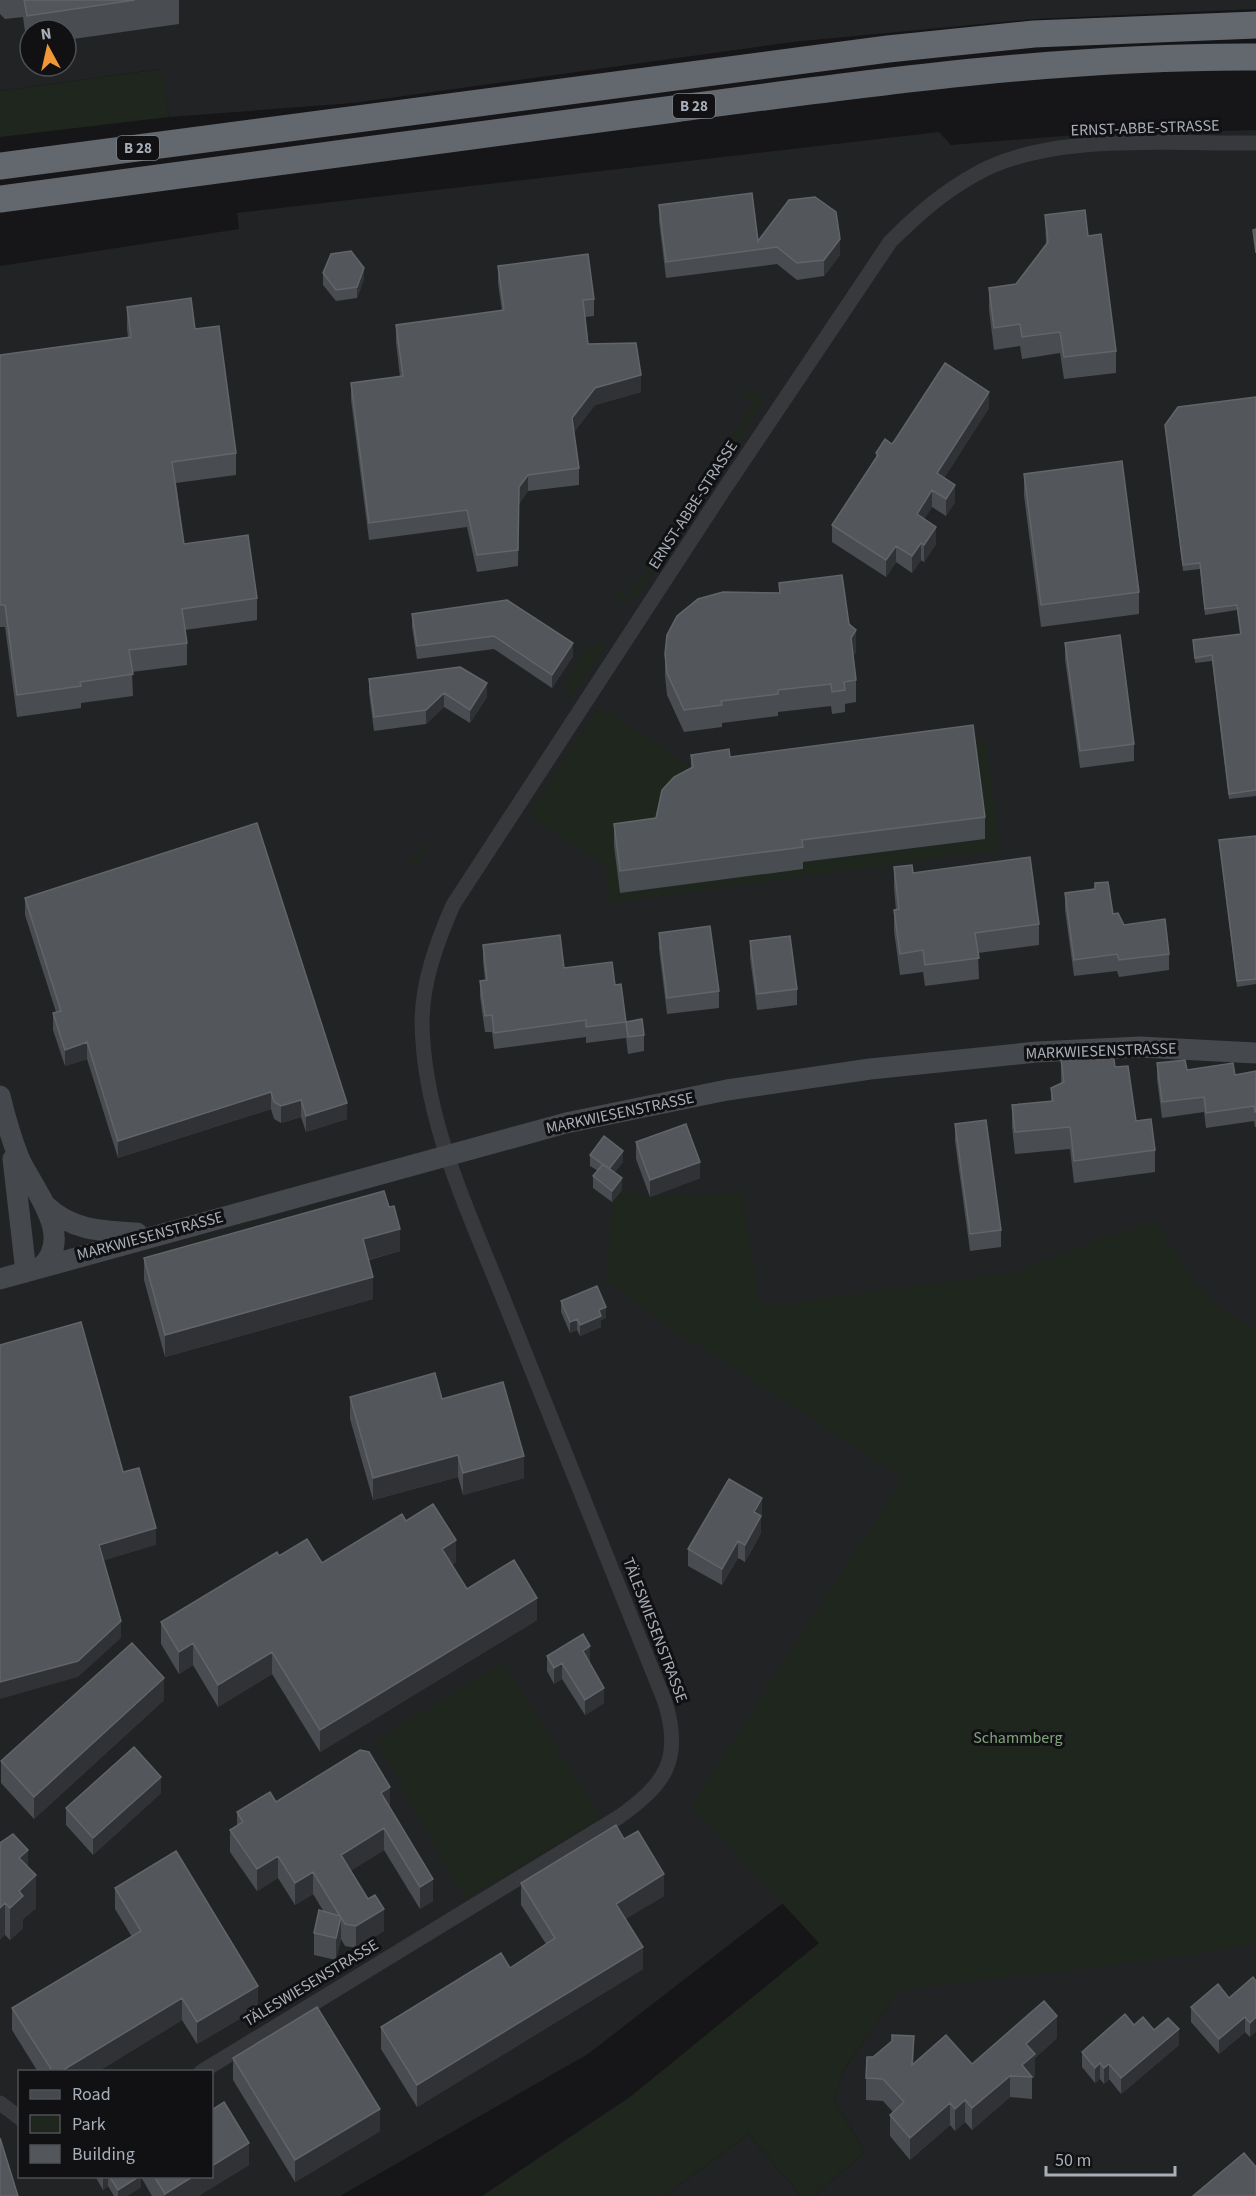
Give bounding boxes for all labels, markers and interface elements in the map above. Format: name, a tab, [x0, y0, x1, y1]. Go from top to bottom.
north arrow	[18, 18, 78, 78]
text: N	[39, 23, 53, 46]
road number: B 28	[673, 94, 715, 118]
street label: ERNST-ABBE-STRASSE	[1070, 114, 1220, 142]
road number: B 28	[117, 136, 159, 160]
street label: ERNST-ABBE-STRASSE	[643, 437, 743, 573]
street label: MARKWIESENSTRASSE	[1025, 1037, 1177, 1065]
street label: MARKWIESENSTRASSE	[544, 1087, 696, 1139]
street label: MARKWIESENSTRASSE	[74, 1206, 226, 1266]
street label: TÄLESWIESENSTRASSE	[617, 1554, 693, 1706]
park label: Schammberg	[973, 1727, 1063, 1749]
street label: TÄLESWIESENSTRASSE	[239, 1934, 383, 2032]
legend	[18, 2070, 213, 2178]
text: Road	[72, 2082, 111, 2107]
text: Park	[72, 2112, 106, 2137]
scale bar	[1046, 2139, 1175, 2177]
text: Building	[72, 2142, 135, 2167]
text: 50 m	[1055, 2148, 1091, 2173]

